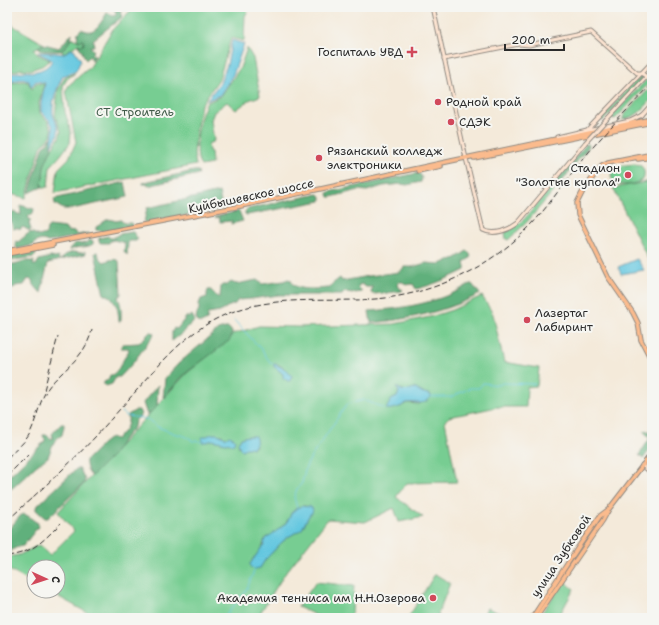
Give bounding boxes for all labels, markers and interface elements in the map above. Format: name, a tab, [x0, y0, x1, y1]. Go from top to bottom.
scale bar	[505, 26, 564, 52]
text: 200 m	[511, 32, 550, 48]
place label: Госпиталь УВД	[318, 44, 403, 60]
marker: Госпиталь УВД	[406, 46, 418, 58]
place label: Родной край	[446, 94, 522, 110]
marker: Родной край	[433, 97, 443, 107]
park label: СТ Строитель	[96, 104, 174, 120]
place label: СДЭК	[459, 114, 491, 130]
marker: СДЭК	[446, 117, 456, 127]
place label: Рязанский колледж электроники	[327, 143, 442, 173]
marker: Рязанский колледж электроники	[314, 153, 324, 163]
place label: Стадион "Золотые купола"	[516, 160, 620, 190]
marker: Стадион "Золотые купола"	[623, 170, 633, 180]
street label: Куйбышевское шоссе	[187, 175, 315, 217]
place label: Лазертаг Лабиринт	[535, 305, 594, 335]
marker: Лазертаг Лабиринт	[522, 315, 532, 325]
street label: улица Зубковой	[527, 511, 595, 600]
north arrow	[26, 559, 66, 599]
text: С	[48, 576, 63, 584]
place label: Академия тенниса им Н.Н.Озерова	[217, 590, 426, 606]
marker: Академия тенниса им Н.Н.Озерова	[428, 593, 438, 603]

